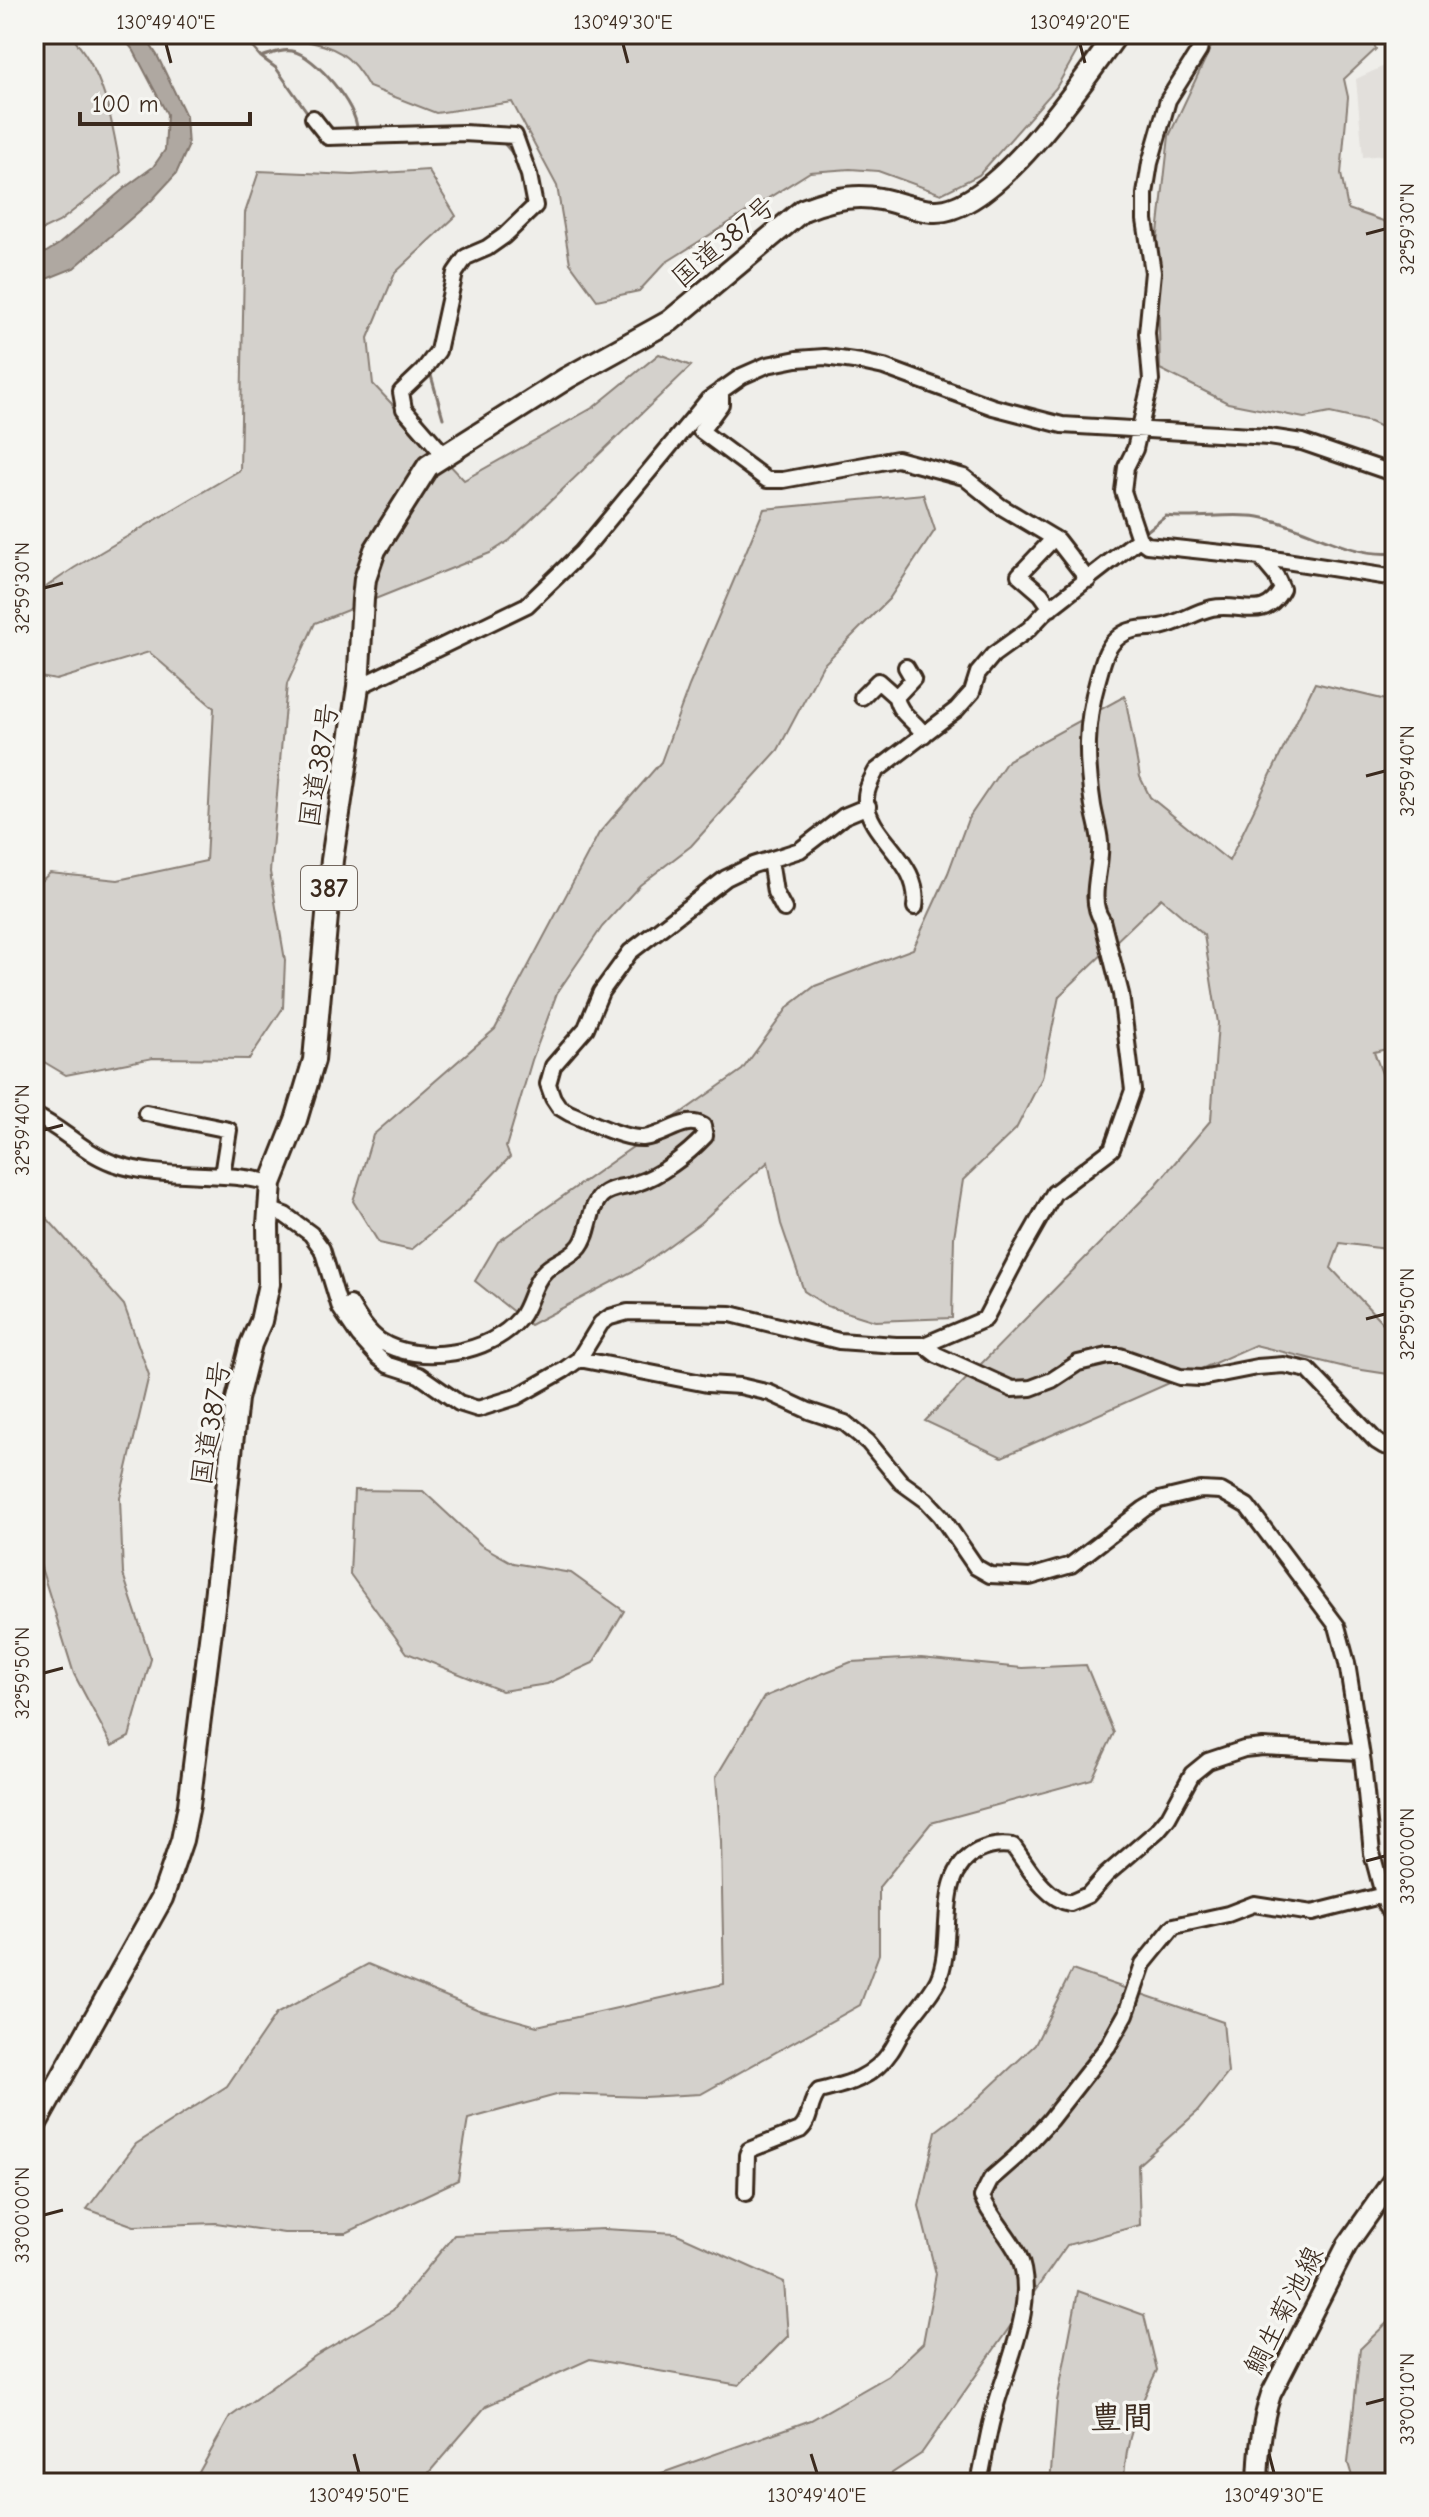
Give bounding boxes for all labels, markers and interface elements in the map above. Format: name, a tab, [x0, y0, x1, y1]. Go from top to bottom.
text: 130°49'40"E	[117, 11, 215, 34]
text: 130°49'30"E	[573, 11, 673, 34]
text: 130°49'20"E	[1030, 11, 1130, 34]
scale bar	[80, 76, 250, 126]
text: 100 m	[92, 90, 159, 118]
text: 32°59'30"N	[1396, 183, 1419, 275]
street label: 国道387号	[665, 189, 782, 294]
text: 32°59'30"N	[11, 542, 34, 634]
street label: 国道387号	[293, 701, 345, 830]
text: 32°59'40"N	[1396, 725, 1419, 817]
road number: 387	[301, 866, 357, 910]
text: 32°59'40"N	[11, 1084, 34, 1176]
text: 32°59'50"N	[1396, 1268, 1419, 1360]
street label: 国道387号	[185, 1359, 237, 1488]
text: 32°59'50"N	[11, 1627, 34, 1719]
text: 33°00'00"N	[1396, 1808, 1419, 1904]
text: 33°00'00"N	[11, 2167, 34, 2263]
street label: 鯛生菊池線	[1238, 2241, 1330, 2380]
text: 33°00'10"N	[1396, 2353, 1419, 2445]
district label: 豊間	[1090, 2399, 1154, 2436]
text: 130°49'50"E	[309, 2484, 409, 2507]
text: 130°49'40"E	[768, 2484, 866, 2507]
text: 130°49'30"E	[1224, 2484, 1324, 2507]

